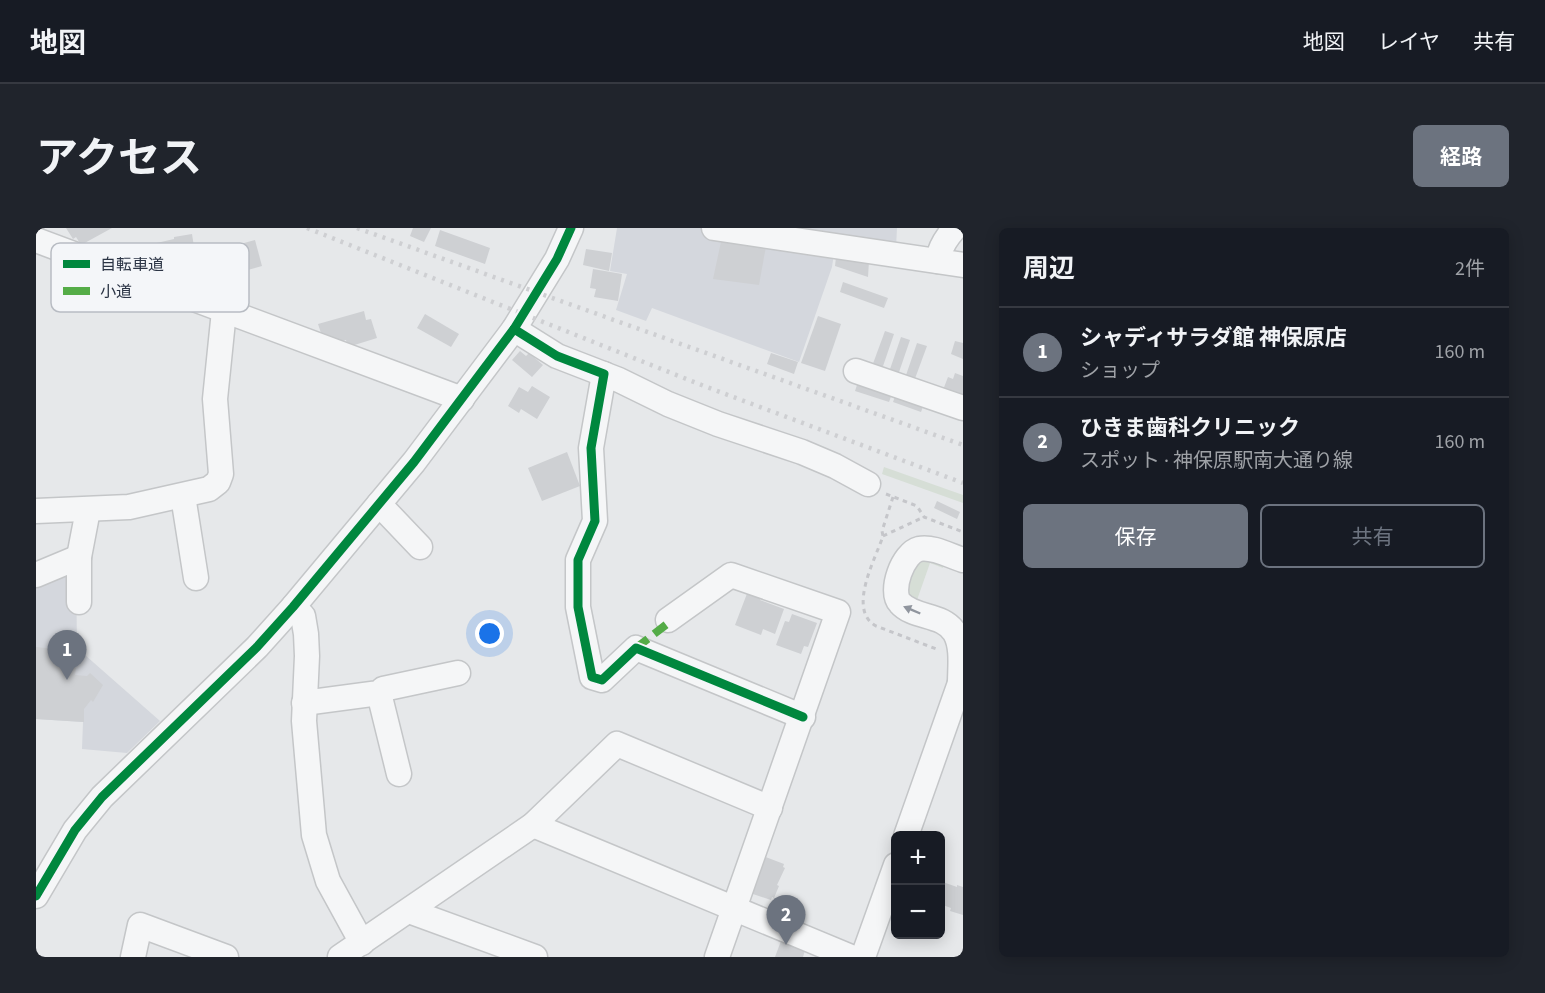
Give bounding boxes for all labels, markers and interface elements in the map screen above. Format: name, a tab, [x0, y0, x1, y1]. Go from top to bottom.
text: 地図	[30, 23, 86, 63]
text: 地図	[1303, 27, 1345, 57]
text: レイヤ	[1378, 27, 1440, 57]
text: 共有	[1473, 27, 1515, 57]
button: 経路	[1413, 125, 1509, 187]
text: アクセス	[36, 129, 202, 189]
legend	[51, 243, 249, 312]
text: 周辺	[1023, 250, 1075, 287]
text: 自転車道	[100, 254, 164, 276]
text: 2件	[1455, 255, 1485, 283]
text: 小道	[100, 281, 132, 303]
text: シャディサラダ館 神保原店	[1080, 322, 1347, 354]
text: 1	[1037, 338, 1048, 366]
text: 160 m	[1435, 338, 1485, 366]
text: ショップ	[1080, 357, 1160, 385]
text: ひきま歯科クリニック	[1080, 412, 1300, 444]
text: 2	[1037, 428, 1048, 456]
text: 160 m	[1435, 428, 1485, 456]
text: スポット · 神保原駅南大通り線	[1080, 447, 1353, 475]
button: 保存	[1023, 504, 1248, 568]
button: 共有	[1260, 504, 1485, 568]
one-way arrow	[903, 605, 921, 615]
your location	[475, 619, 504, 648]
pin: 1	[48, 630, 87, 680]
map controls	[891, 831, 945, 939]
button: +	[891, 831, 945, 885]
button: −	[891, 885, 945, 939]
pin: 2	[766, 896, 806, 945]

